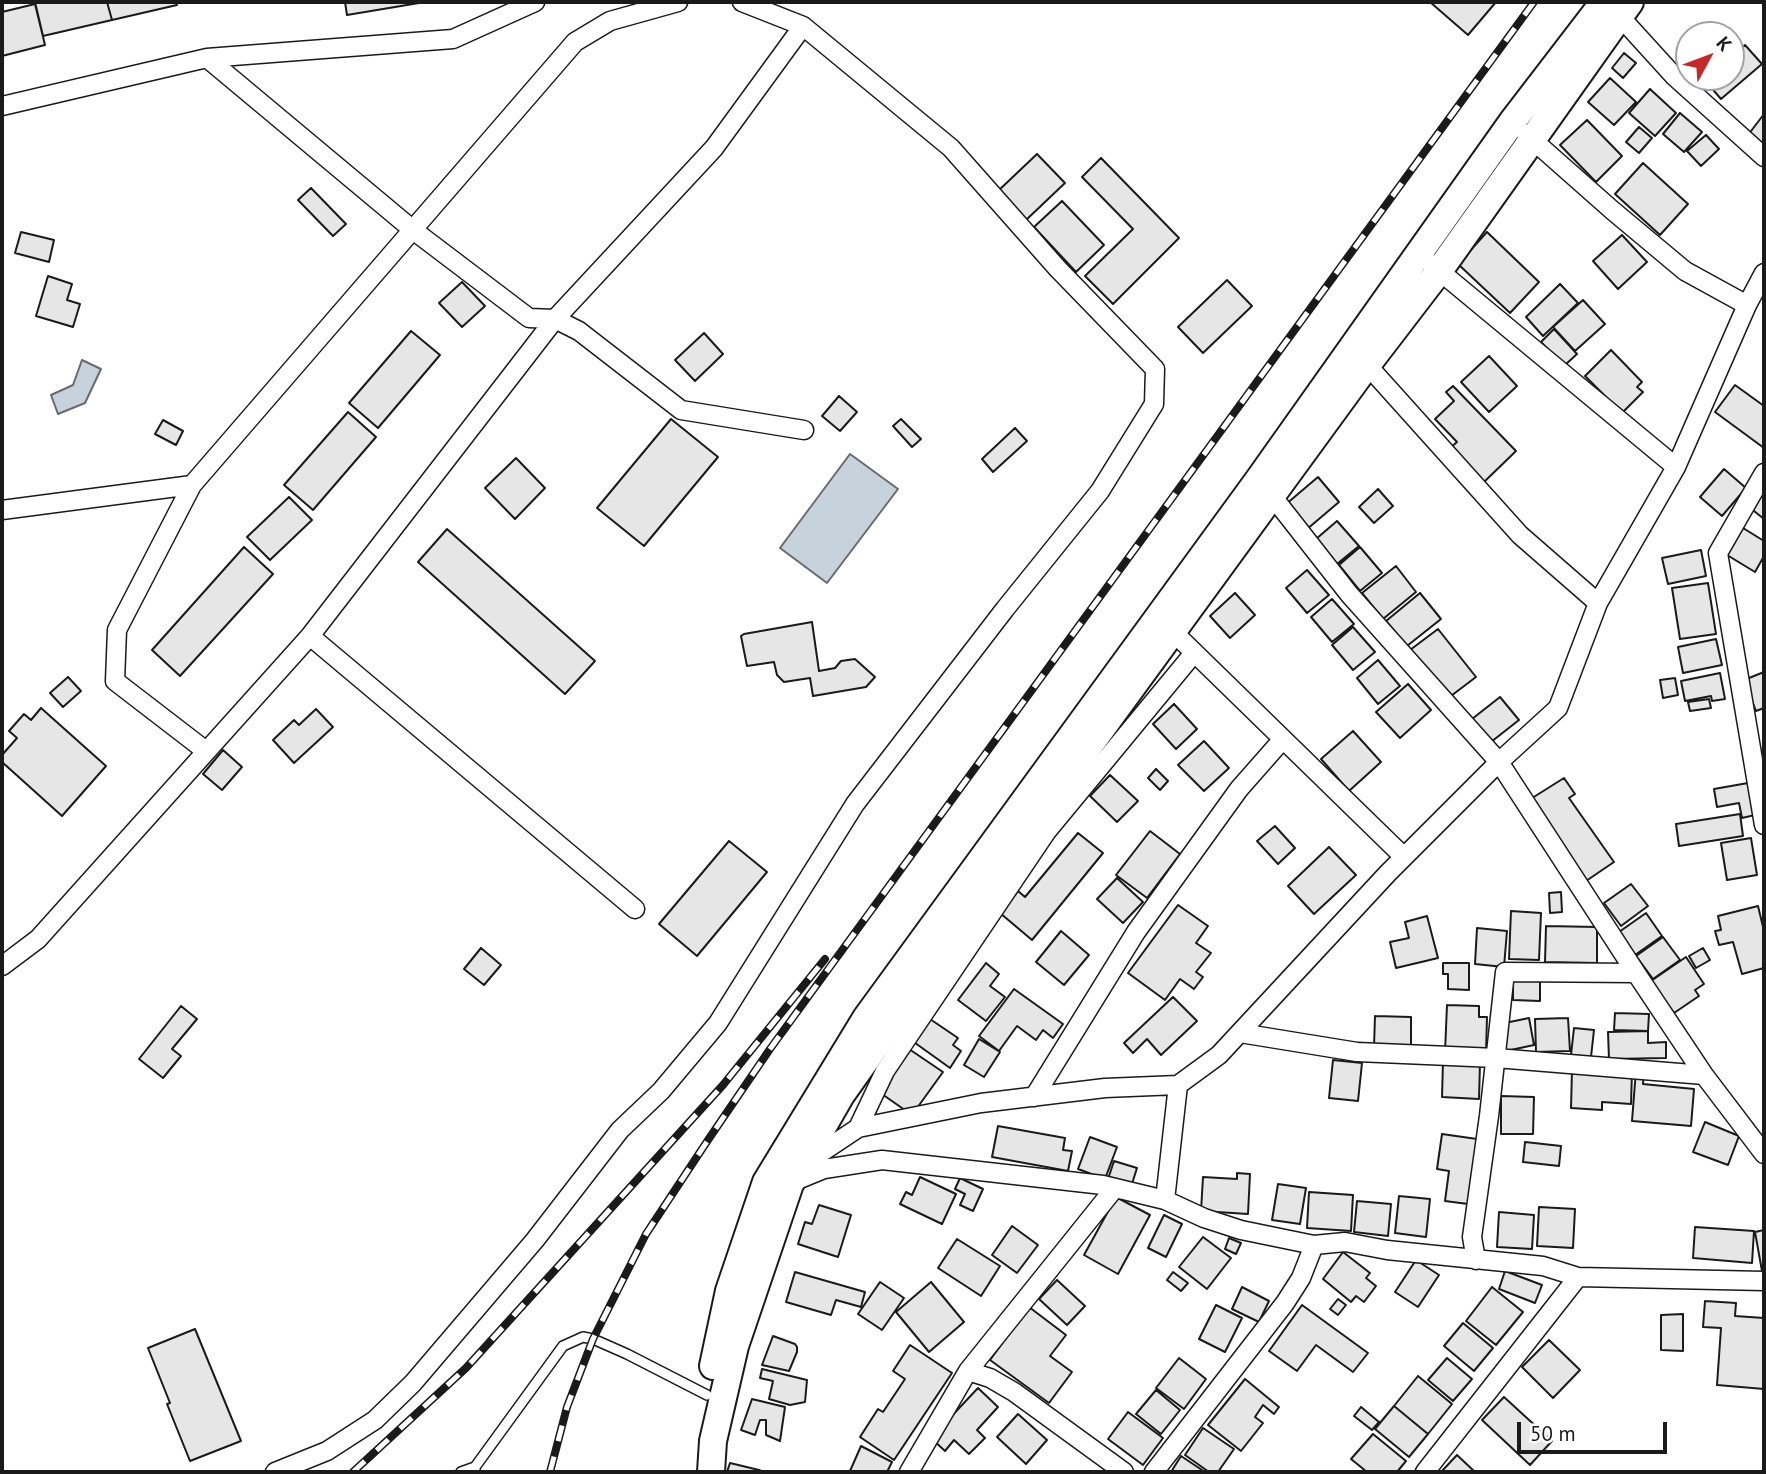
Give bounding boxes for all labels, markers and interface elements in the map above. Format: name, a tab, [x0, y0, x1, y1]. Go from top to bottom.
north arrow	[1675, 21, 1745, 91]
text: K	[1711, 31, 1737, 56]
scale bar	[1521, 1408, 1672, 1452]
text: 50 m	[1530, 1420, 1576, 1447]

